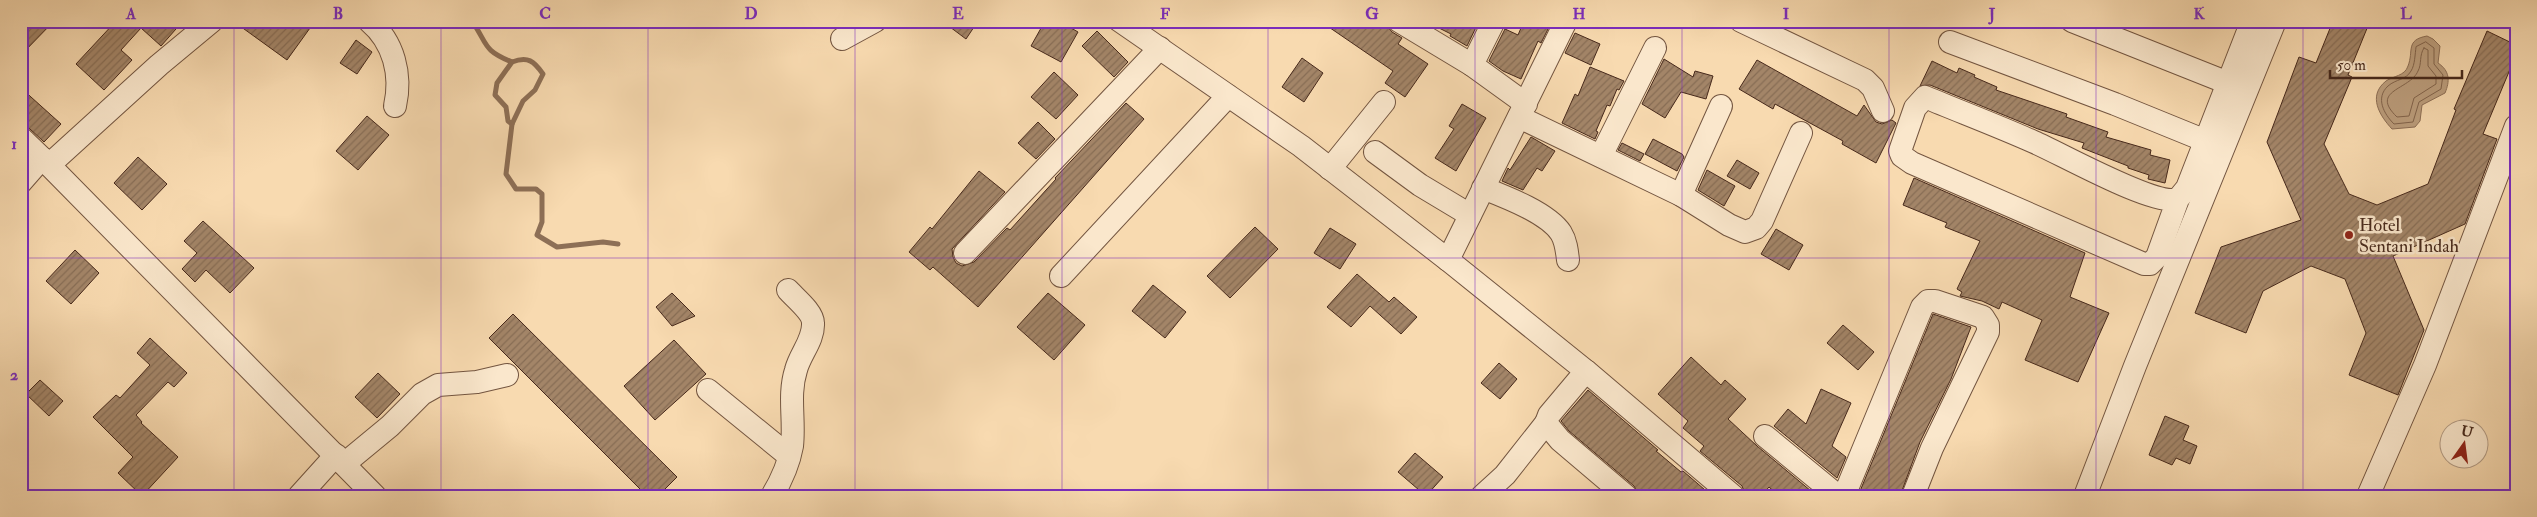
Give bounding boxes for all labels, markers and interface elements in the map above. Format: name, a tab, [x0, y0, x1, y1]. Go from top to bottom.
text: A	[125, 4, 137, 24]
text: B	[333, 4, 343, 24]
text: C	[539, 4, 551, 24]
text: D	[744, 4, 758, 24]
text: E	[952, 4, 964, 24]
text: F	[1160, 4, 1170, 24]
text: G	[1365, 4, 1379, 24]
text: H	[1572, 4, 1586, 24]
text: I	[1783, 4, 1790, 24]
text: J	[1988, 4, 1996, 25]
text: K	[2193, 4, 2205, 24]
text: L	[2400, 4, 2412, 24]
scale bar	[2330, 48, 2462, 80]
text: 50 m	[2337, 56, 2366, 75]
text: 1	[11, 134, 17, 154]
place label: Hotel Sentani Indah	[2359, 214, 2460, 258]
marker: Hotel Sentani Indah	[2343, 229, 2355, 241]
text: 2	[10, 365, 18, 385]
north arrow	[2440, 420, 2490, 470]
text: U	[2459, 422, 2475, 442]

